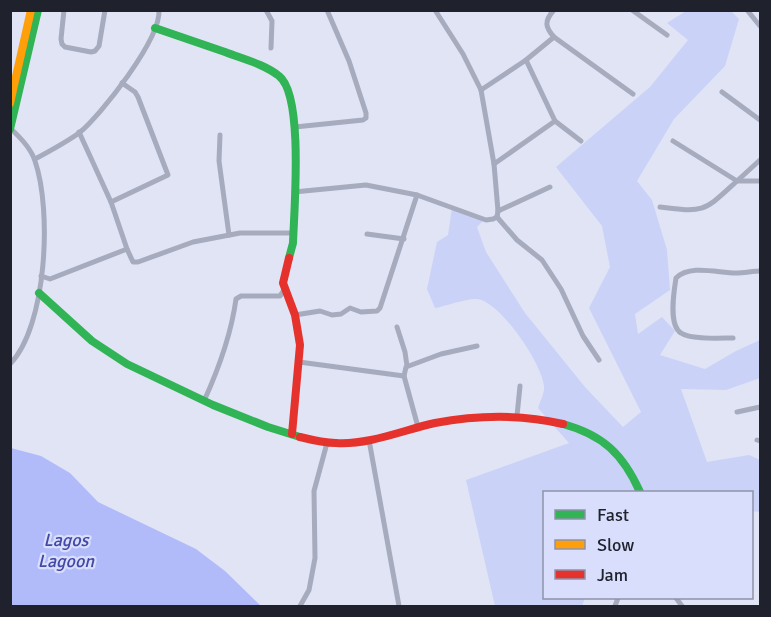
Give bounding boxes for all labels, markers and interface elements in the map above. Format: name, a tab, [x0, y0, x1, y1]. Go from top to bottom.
legend	[543, 491, 753, 599]
text: Fast	[597, 504, 629, 526]
water label: Lagos Lagoon	[38, 529, 95, 572]
text: Slow	[597, 534, 634, 556]
text: Jam	[597, 564, 628, 586]

